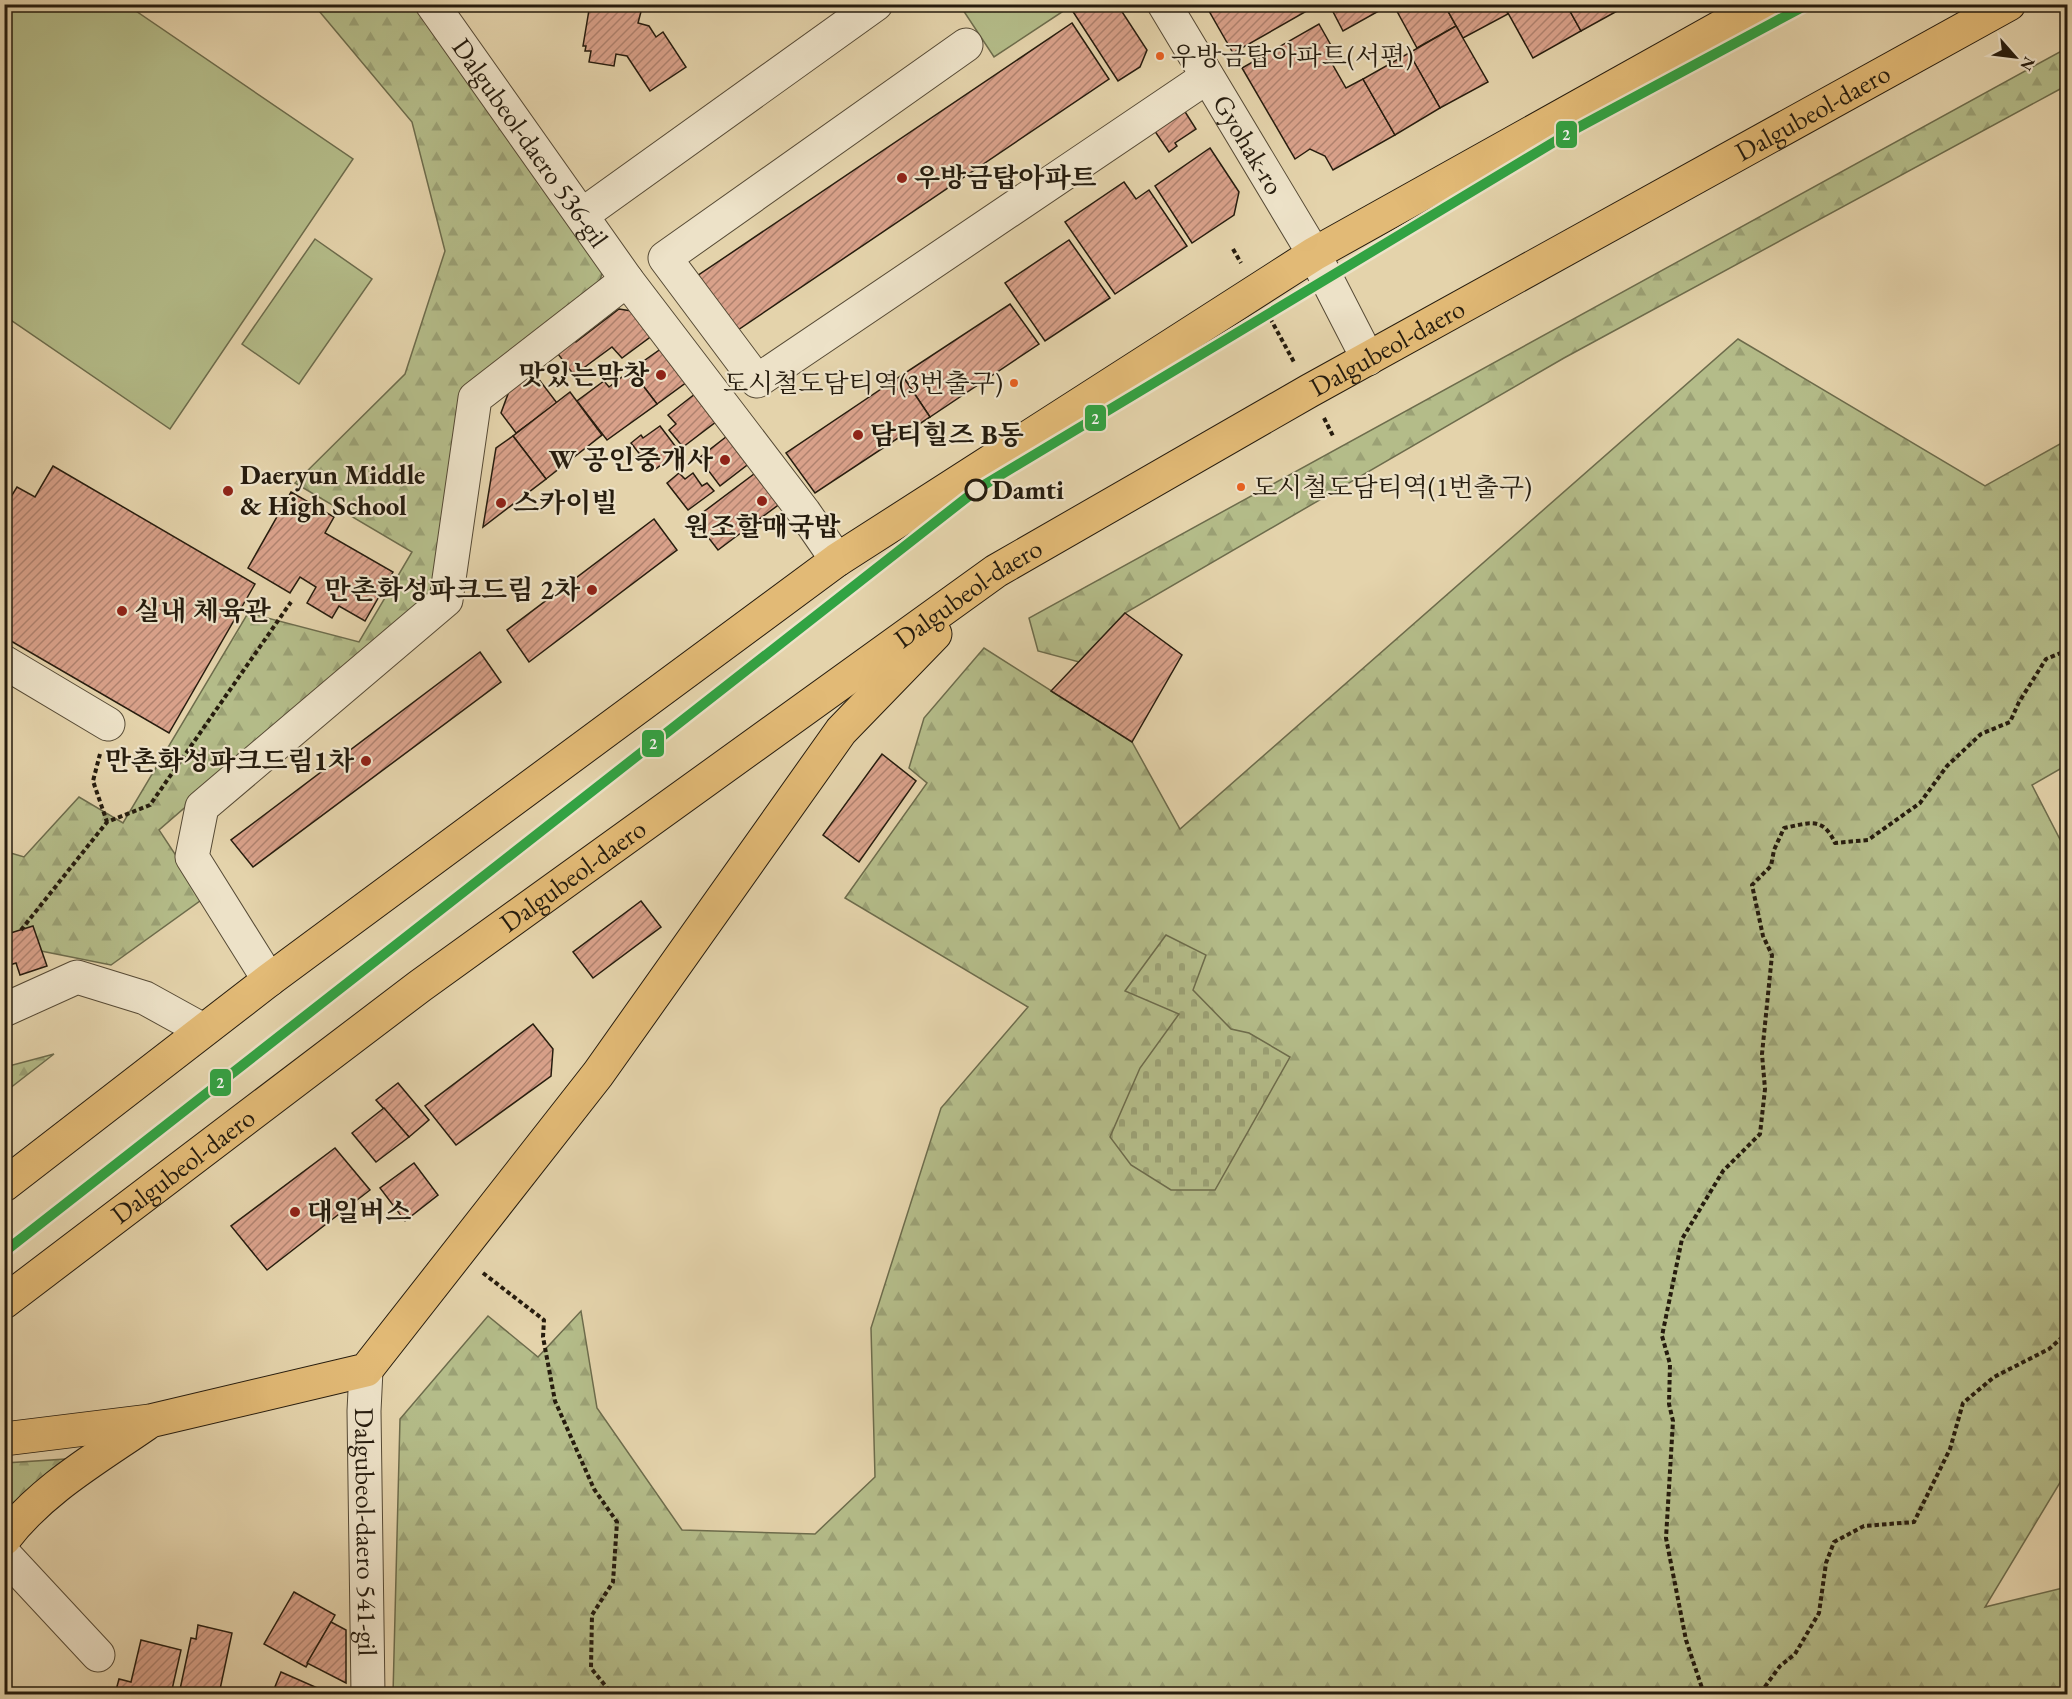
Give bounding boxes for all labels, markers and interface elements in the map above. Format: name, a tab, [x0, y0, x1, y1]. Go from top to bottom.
north arrow	[1985, 27, 2045, 87]
street label: Dalgubeol-daero 536-gil	[444, 31, 617, 254]
place label: 우방금탑아파트(서편)	[1171, 39, 1413, 73]
marker: 우방금탑아파트(서편)	[1154, 50, 1166, 62]
text: N	[2015, 53, 2040, 74]
street label: Dalgubeol-daero	[1729, 55, 1896, 169]
street label: Gyohak-ro	[1205, 88, 1292, 201]
line badge: 2	[1555, 120, 1578, 149]
text: 2	[1562, 124, 1571, 145]
place label: 우방금탑아파트	[914, 160, 1097, 195]
marker: 우방금탑아파트	[895, 171, 909, 185]
street label: Dalgubeol-daero	[1303, 290, 1471, 404]
place label: 맛있는막창	[519, 357, 650, 392]
place label: 도시철도담티역(3번출구)	[723, 366, 1003, 400]
marker: 맛있는막창	[654, 368, 668, 382]
marker: 도시철도담티역(3번출구)	[1008, 377, 1020, 389]
line badge: 2	[1084, 404, 1107, 432]
text: 2	[1091, 408, 1100, 429]
place label: 담티힐즈 B동	[870, 417, 1024, 452]
marker: 담티힐즈 B동	[851, 428, 865, 442]
place label: W 공인중개사	[549, 442, 714, 477]
marker: W 공인중개사	[718, 453, 732, 467]
place label: Daeryun Middle & High School	[240, 457, 425, 523]
place label: 도시철도담티역(1번출구)	[1252, 470, 1532, 504]
place label: Damti	[992, 472, 1064, 507]
marker: Damti	[965, 479, 987, 501]
marker: 도시철도담티역(1번출구)	[1235, 481, 1247, 493]
marker: Daeryun Middle & High School	[221, 484, 235, 498]
place label: 스카이빌	[513, 485, 617, 520]
marker: 원조할매국밥	[755, 494, 769, 508]
marker: 스카이빌	[494, 496, 508, 510]
place label: 원조할매국밥	[684, 509, 841, 544]
street label: Dalgubeol-daero	[887, 530, 1048, 656]
place label: 만촌화성파크드림 2차	[325, 572, 581, 607]
marker: 만촌화성파크드림 2차	[585, 583, 599, 597]
place label: 실내 체육관	[134, 593, 272, 628]
marker: 실내 체육관	[115, 604, 129, 618]
line badge: 2	[641, 729, 665, 758]
text: 2	[649, 733, 658, 754]
place label: 만촌화성파크드림1차	[105, 743, 355, 778]
marker: 만촌화성파크드림1차	[359, 754, 373, 768]
street label: Dalgubeol-daero	[493, 811, 653, 940]
line badge: 2	[209, 1068, 232, 1097]
text: 2	[216, 1072, 225, 1093]
street label: Dalgubeol-daero	[104, 1100, 262, 1231]
place label: 대일버스	[307, 1194, 411, 1229]
marker: 대일버스	[288, 1205, 302, 1219]
street label: Dalgubeol-daero 541-gil	[347, 1407, 385, 1656]

